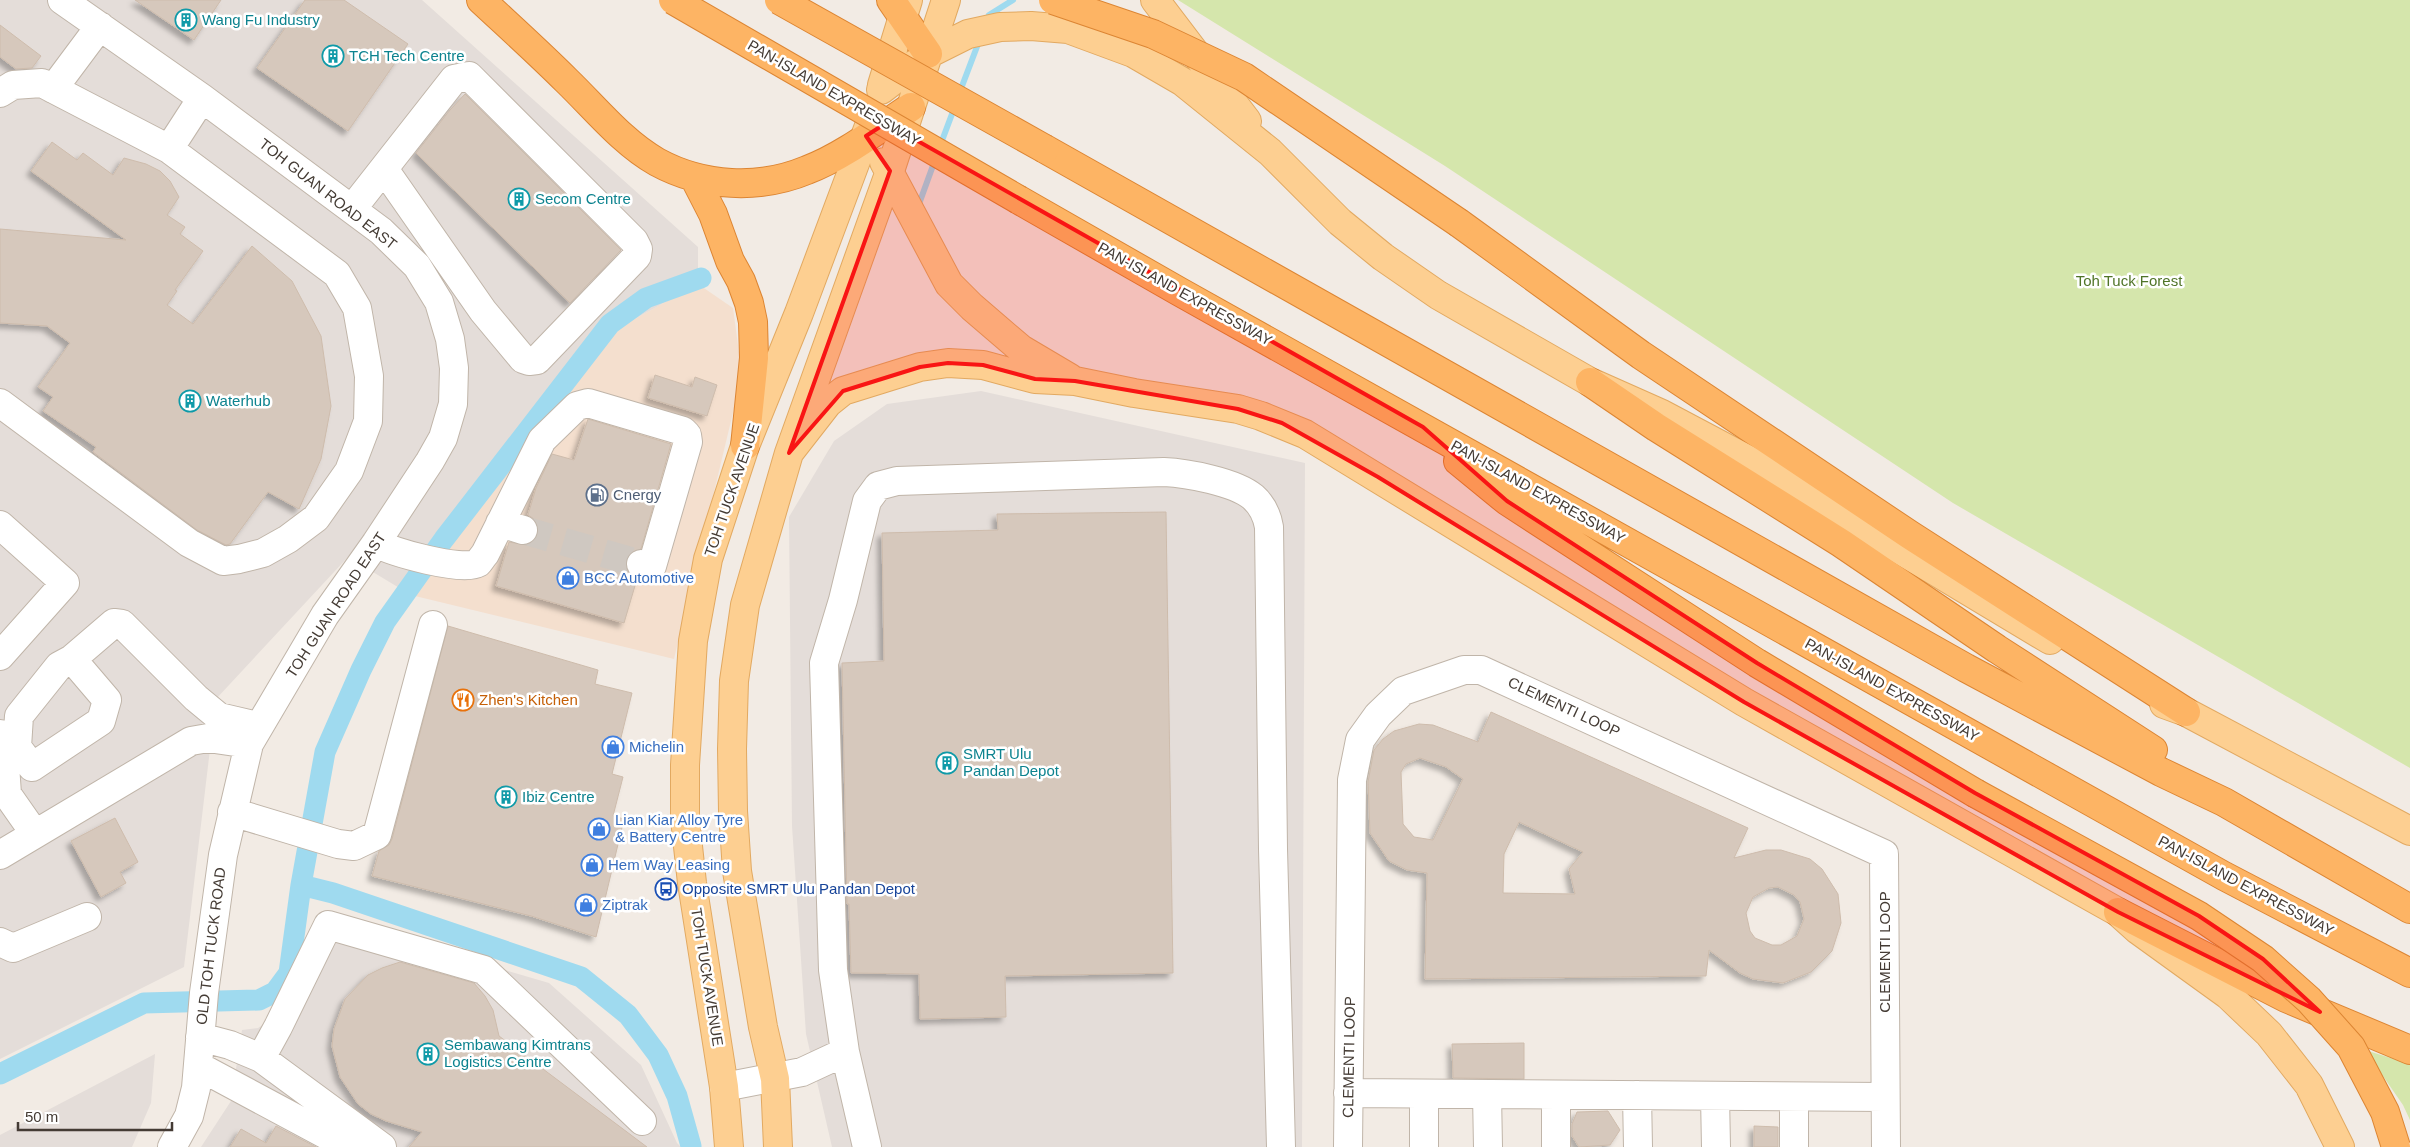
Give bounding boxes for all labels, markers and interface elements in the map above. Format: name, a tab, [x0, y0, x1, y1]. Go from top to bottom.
building icon: Wang Fu Industry	[174, 8, 198, 32]
place label: Wang Fu Industry	[202, 11, 320, 28]
street label: PAN-ISLAND EXPRESSWAY	[745, 36, 924, 149]
building icon: TCH Tech Centre	[321, 44, 345, 68]
place label: TCH Tech Centre	[349, 47, 465, 64]
street label: TOH GUAN ROAD EAST	[256, 135, 400, 253]
building icon: Secom Centre	[507, 187, 531, 211]
place label: Secom Centre	[535, 190, 631, 207]
street label: PAN-ISLAND EXPRESSWAY	[1095, 239, 1275, 349]
park label: Toh Tuck Forest	[2076, 272, 2183, 289]
building icon: Waterhub	[178, 389, 202, 413]
place label: Waterhub	[206, 392, 270, 409]
street label: TOH TUCK AVENUE	[701, 421, 762, 559]
street label: PAN-ISLAND EXPRESSWAY	[1448, 437, 1628, 547]
fuel station icon: Cnergy	[585, 483, 609, 507]
place label: Cnergy	[613, 486, 662, 503]
street label: TOH GUAN ROAD EAST	[282, 529, 389, 681]
shop icon: BCC Automotive	[556, 566, 580, 590]
place label: BCC Automotive	[584, 569, 694, 586]
street label: PAN-ISLAND EXPRESSWAY	[1802, 635, 1982, 745]
street label: CLEMENTI LOOP	[1505, 673, 1623, 740]
restaurant icon: Zhen's Kitchen	[451, 688, 475, 712]
place label: Zhen's Kitchen	[479, 691, 578, 708]
shop icon: Michelin	[601, 735, 625, 759]
place label: Michelin	[629, 738, 684, 755]
place label: SMRT Ulu Pandan Depot	[963, 745, 1060, 779]
building icon: SMRT Ulu Pandan Depot	[935, 751, 959, 775]
building icon: Ibiz Centre	[494, 785, 518, 809]
place label: Ibiz Centre	[522, 788, 595, 805]
place label: Lian Kiar Alloy Tyre & Battery Centre	[615, 811, 743, 845]
shop icon: Lian Kiar Alloy Tyre & Battery Centre	[587, 817, 611, 841]
street label: PAN-ISLAND EXPRESSWAY	[2156, 832, 2337, 939]
shop icon: Hem Way Leasing	[580, 853, 604, 877]
place label: Hem Way Leasing	[608, 856, 730, 873]
street label: OLD TOH TUCK ROAD	[192, 866, 229, 1026]
bus stop icon: Opposite SMRT Ulu Pandan Depot	[654, 877, 678, 901]
place label: Opposite SMRT Ulu Pandan Depot	[682, 880, 916, 897]
street label: CLEMENTI LOOP	[1876, 891, 1893, 1013]
shop icon: Ziptrak	[574, 893, 598, 917]
place label: Ziptrak	[602, 896, 648, 913]
street label: TOH TUCK AVENUE	[688, 906, 727, 1047]
street label: CLEMENTI LOOP	[1339, 996, 1358, 1118]
place label: Sembawang Kimtrans Logistics Centre	[444, 1036, 591, 1070]
building icon: Sembawang Kimtrans Logistics Centre	[416, 1042, 440, 1066]
scale bar	[18, 1100, 171, 1132]
text: 50 m	[25, 1108, 58, 1125]

